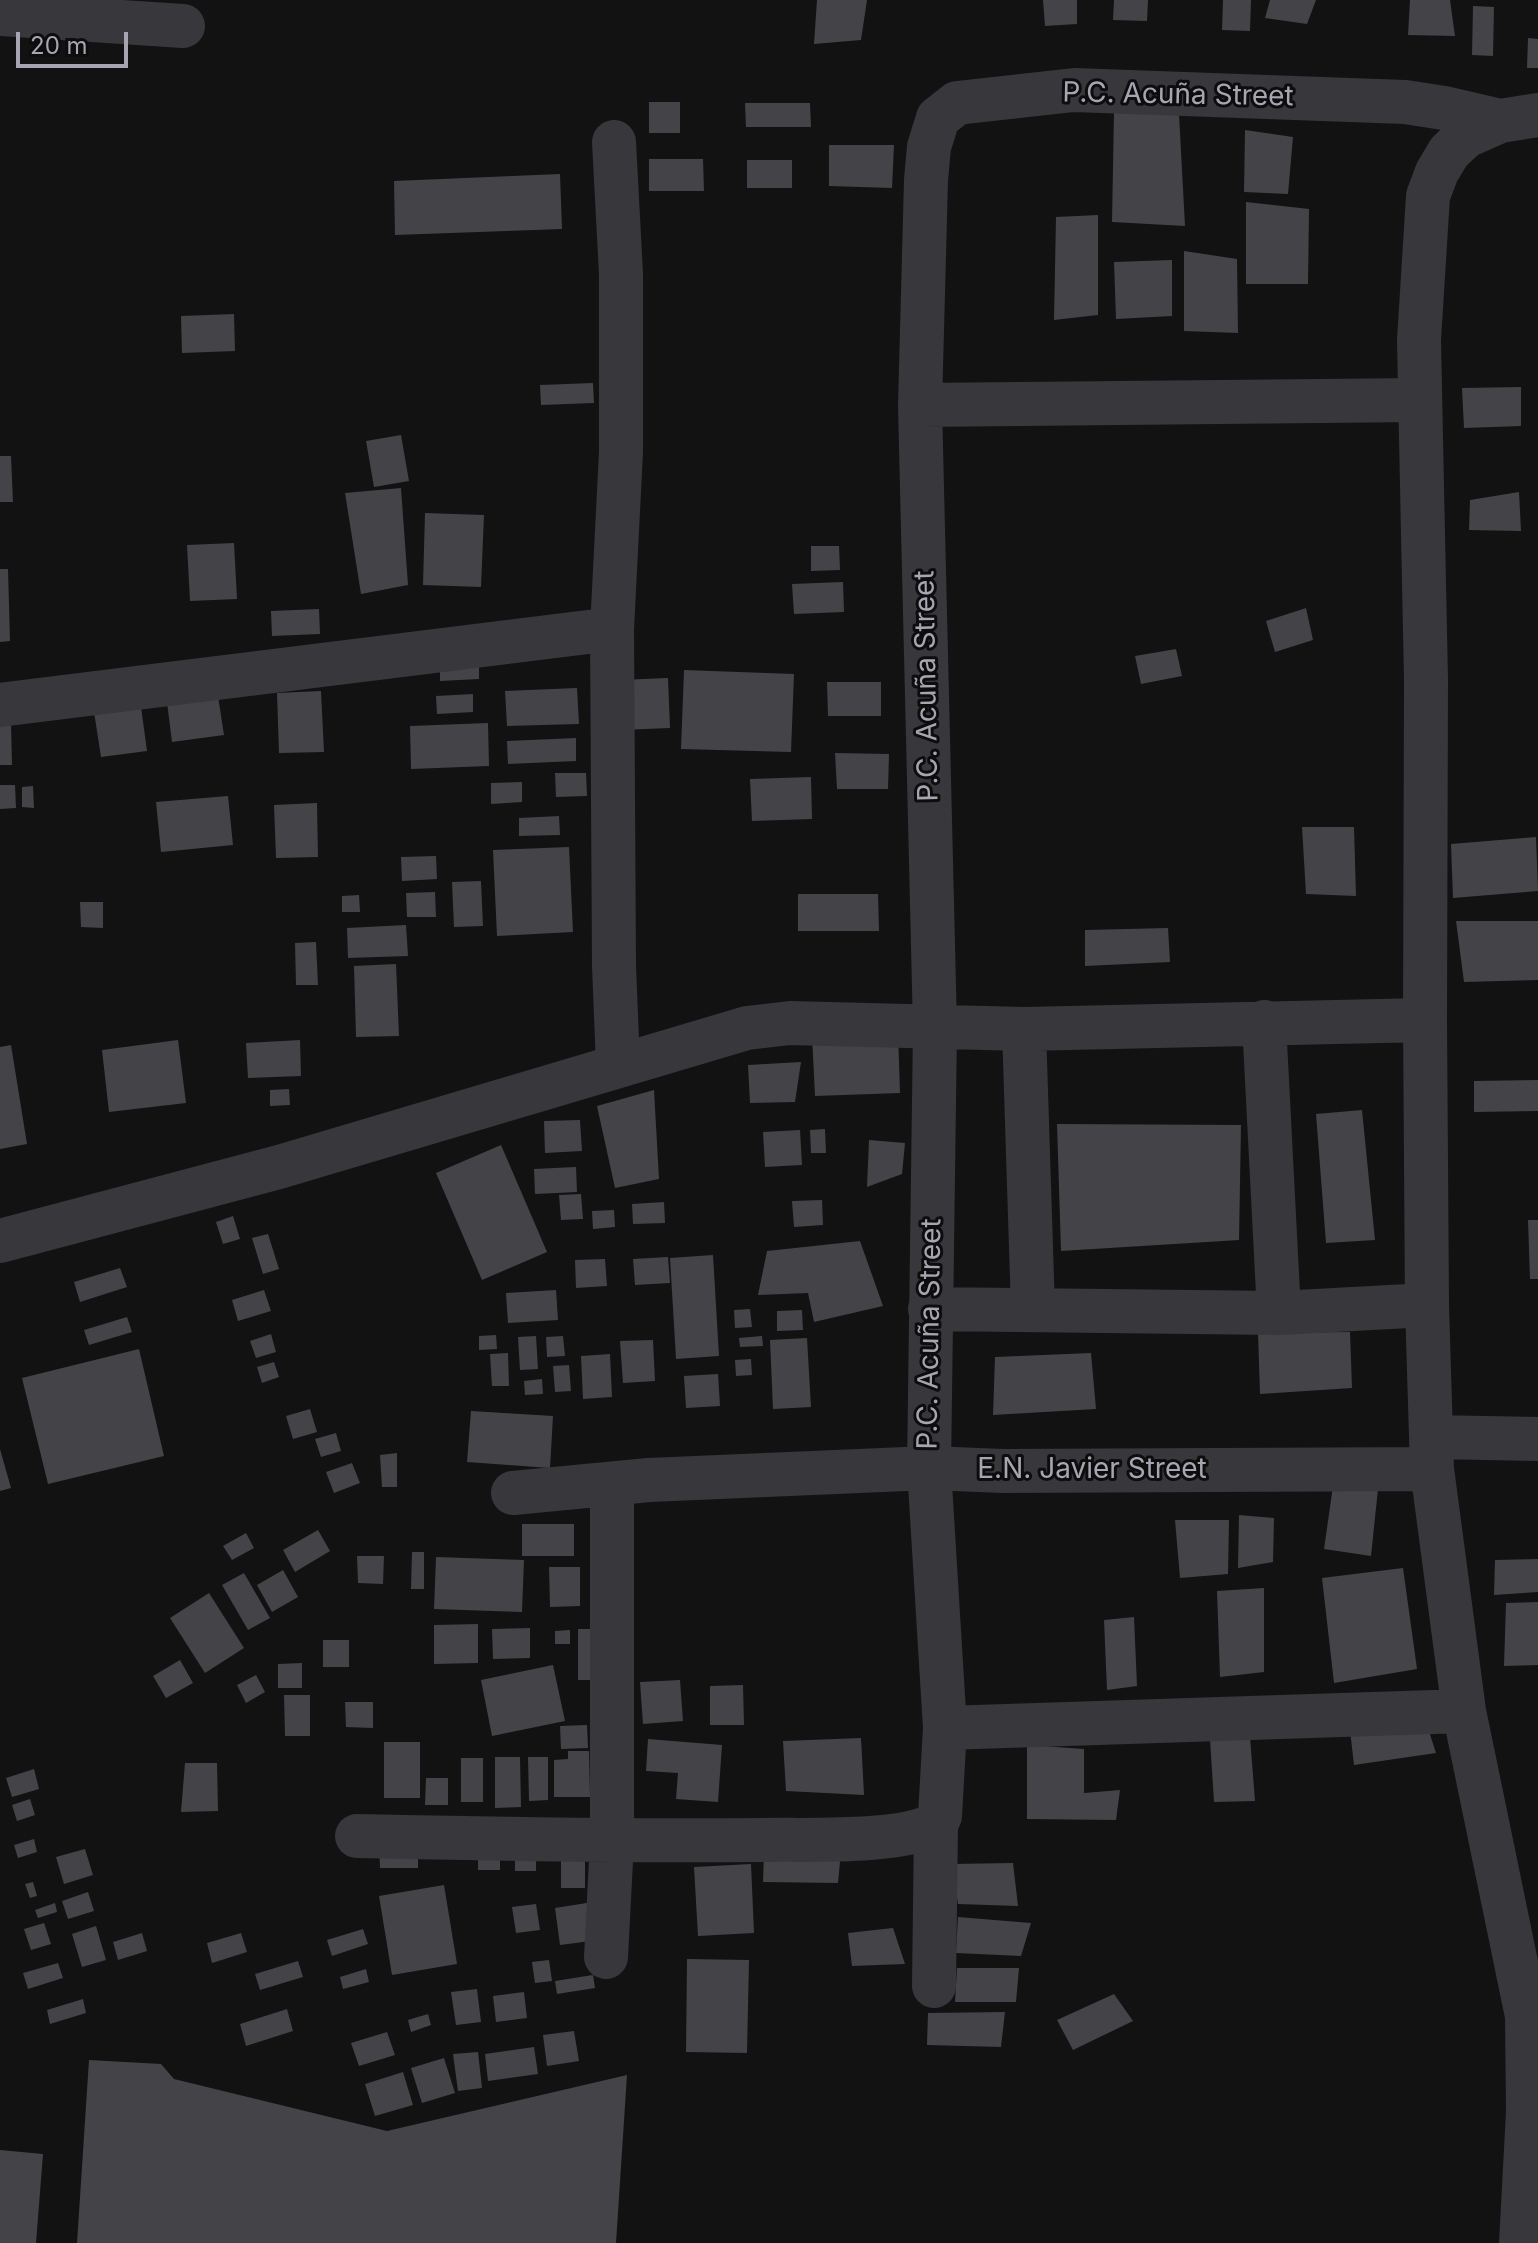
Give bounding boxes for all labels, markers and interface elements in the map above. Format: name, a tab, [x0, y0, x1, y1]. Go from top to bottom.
scale bar	[20, 16, 132, 66]
text: 20 m	[30, 31, 88, 60]
street label: P.C. Acuña Street	[1062, 76, 1294, 114]
street label: P.C. Acuña Street	[908, 570, 946, 802]
street label: P.C. Acuña Street	[911, 1218, 949, 1450]
street label: E.N. Javier Street	[977, 1453, 1207, 1487]

